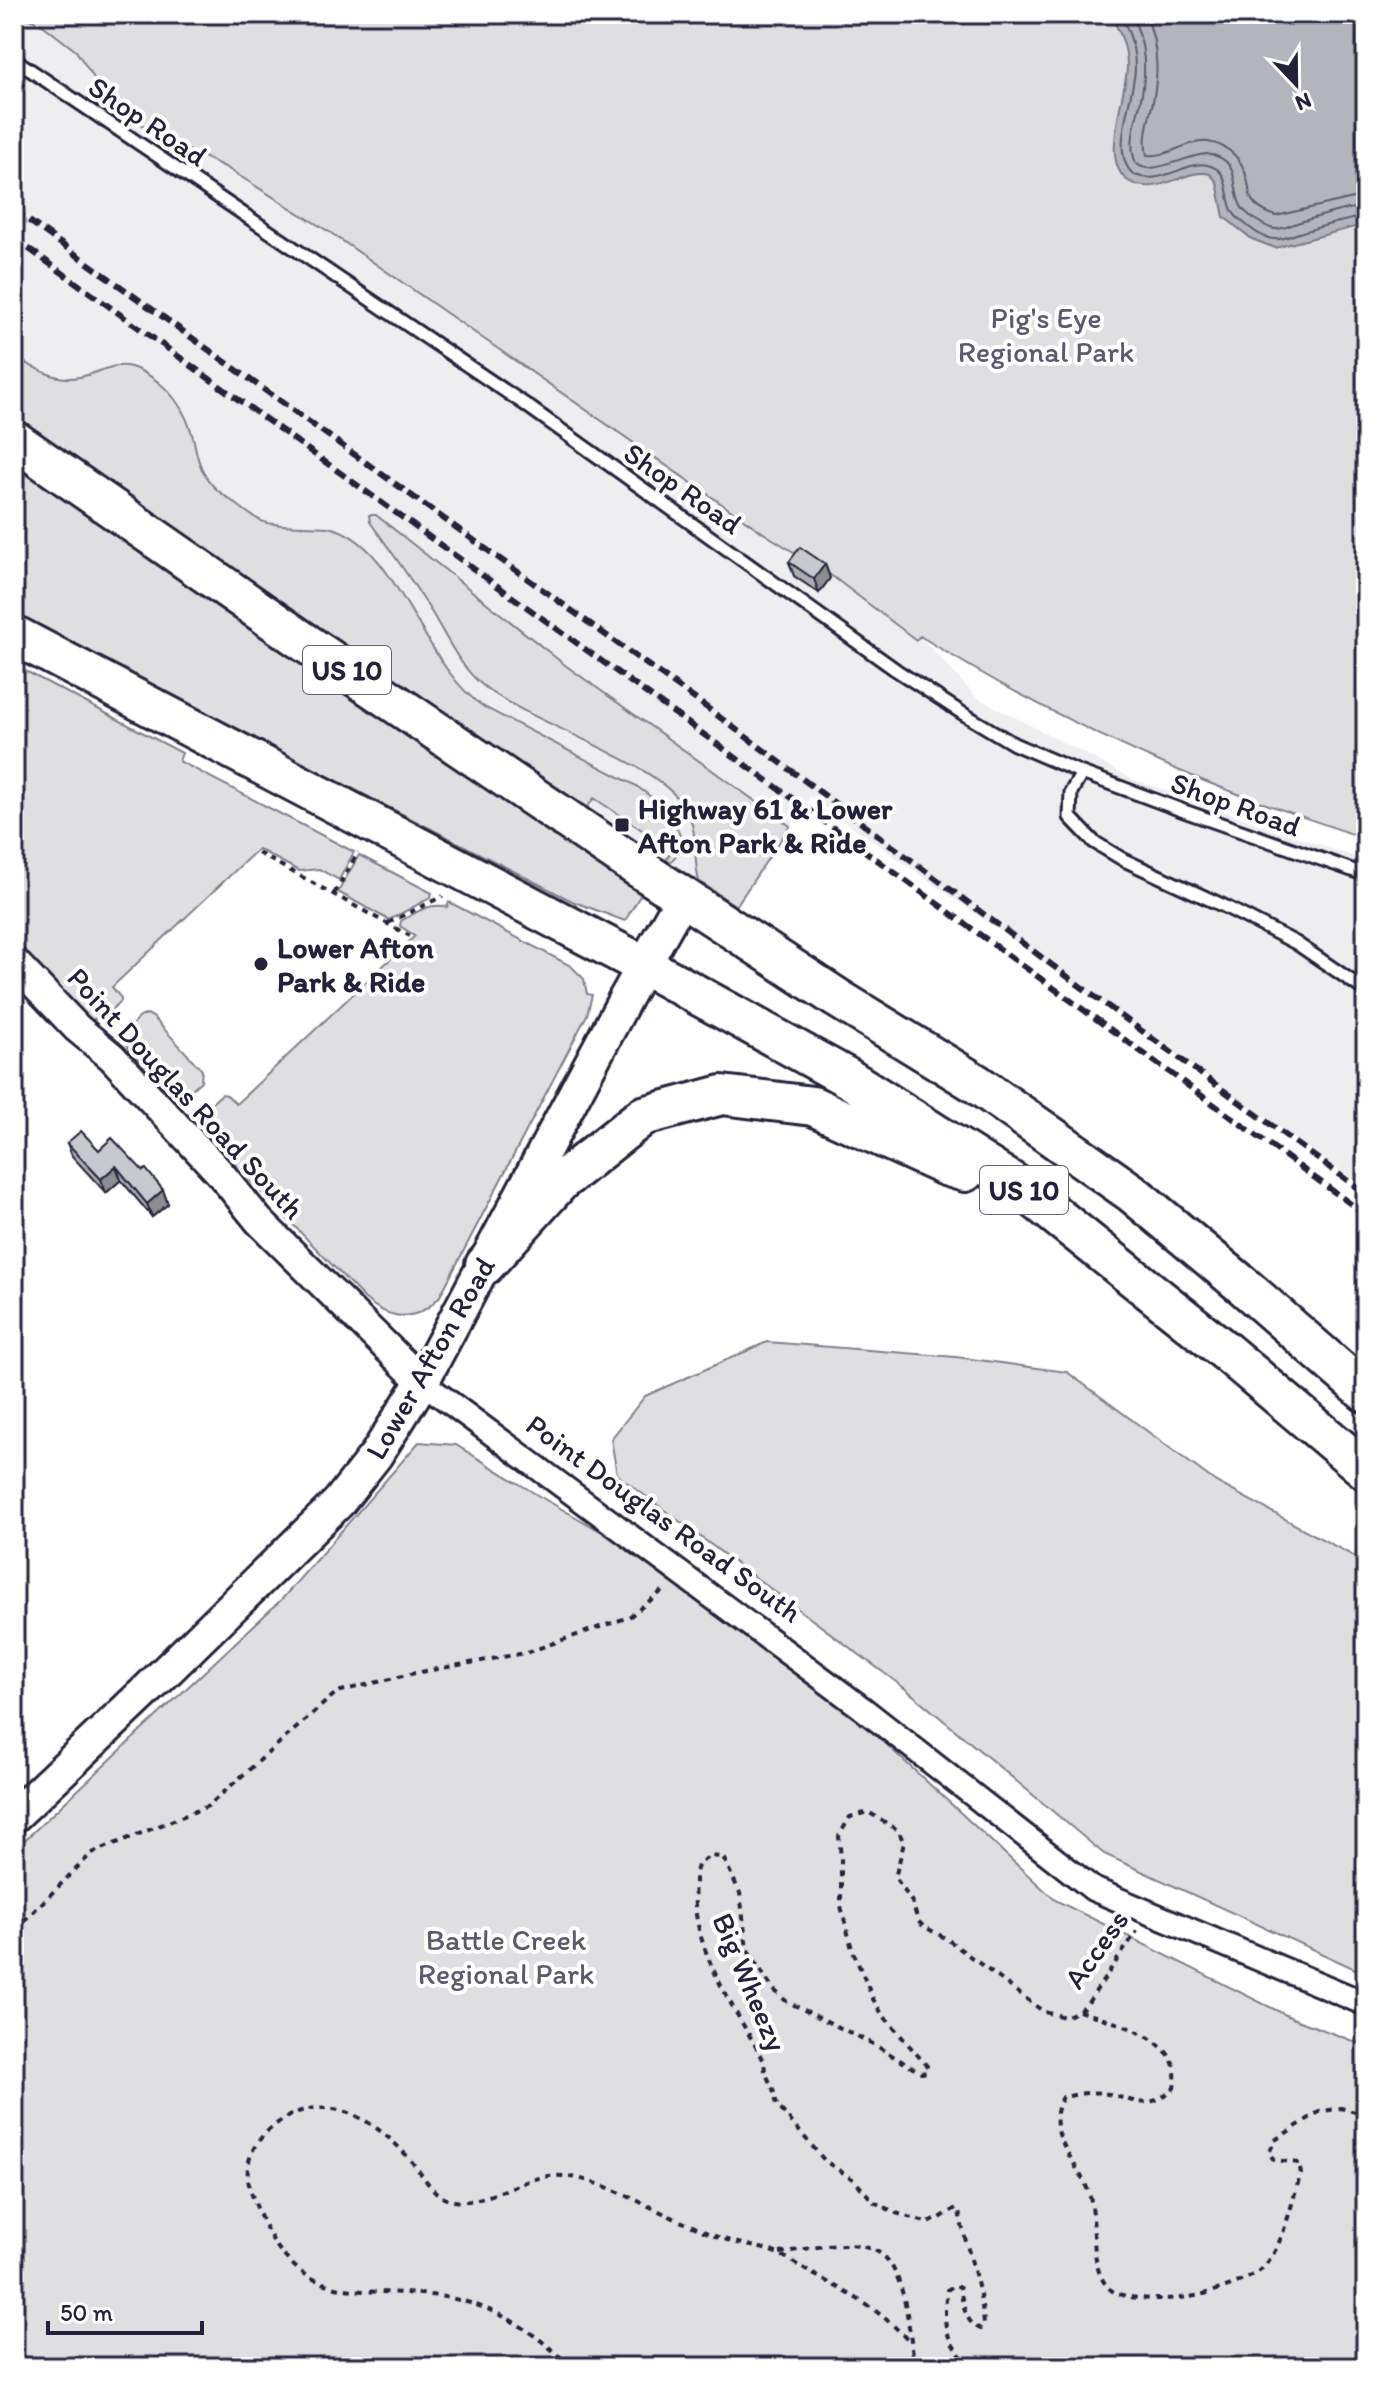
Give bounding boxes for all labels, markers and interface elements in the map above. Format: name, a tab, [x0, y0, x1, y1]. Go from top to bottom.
north arrow	[1256, 44, 1336, 124]
street label: Shop Road	[81, 68, 215, 174]
text: N	[1291, 87, 1315, 117]
park label: Pig's Eye Regional Park	[958, 299, 1134, 370]
street label: Shop Road	[617, 434, 749, 542]
road number: US 10	[303, 646, 391, 694]
street label: Shop Road	[1166, 763, 1306, 845]
place label: Highway 61 & Lower Afton Park & Ride	[637, 790, 893, 861]
marker: Highway 61 & Lower Afton Park & Ride	[613, 816, 631, 834]
place label: Lower Afton Park & Ride	[277, 929, 434, 1000]
marker: Lower Afton Park & Ride	[252, 955, 270, 973]
street label: Point Douglas Road South	[60, 959, 312, 1227]
road number: US 10	[980, 1166, 1068, 1214]
street label: Lower Afton Road	[357, 1250, 503, 1466]
street label: Point Douglas Road South	[519, 1406, 809, 1630]
street label: Access	[1056, 1902, 1136, 1996]
street label: Big Wheezy	[704, 1907, 796, 2057]
park label: Battle Creek Regional Park	[418, 1921, 594, 1992]
scale bar	[48, 2285, 202, 2335]
text: 50 m	[60, 2298, 113, 2327]

